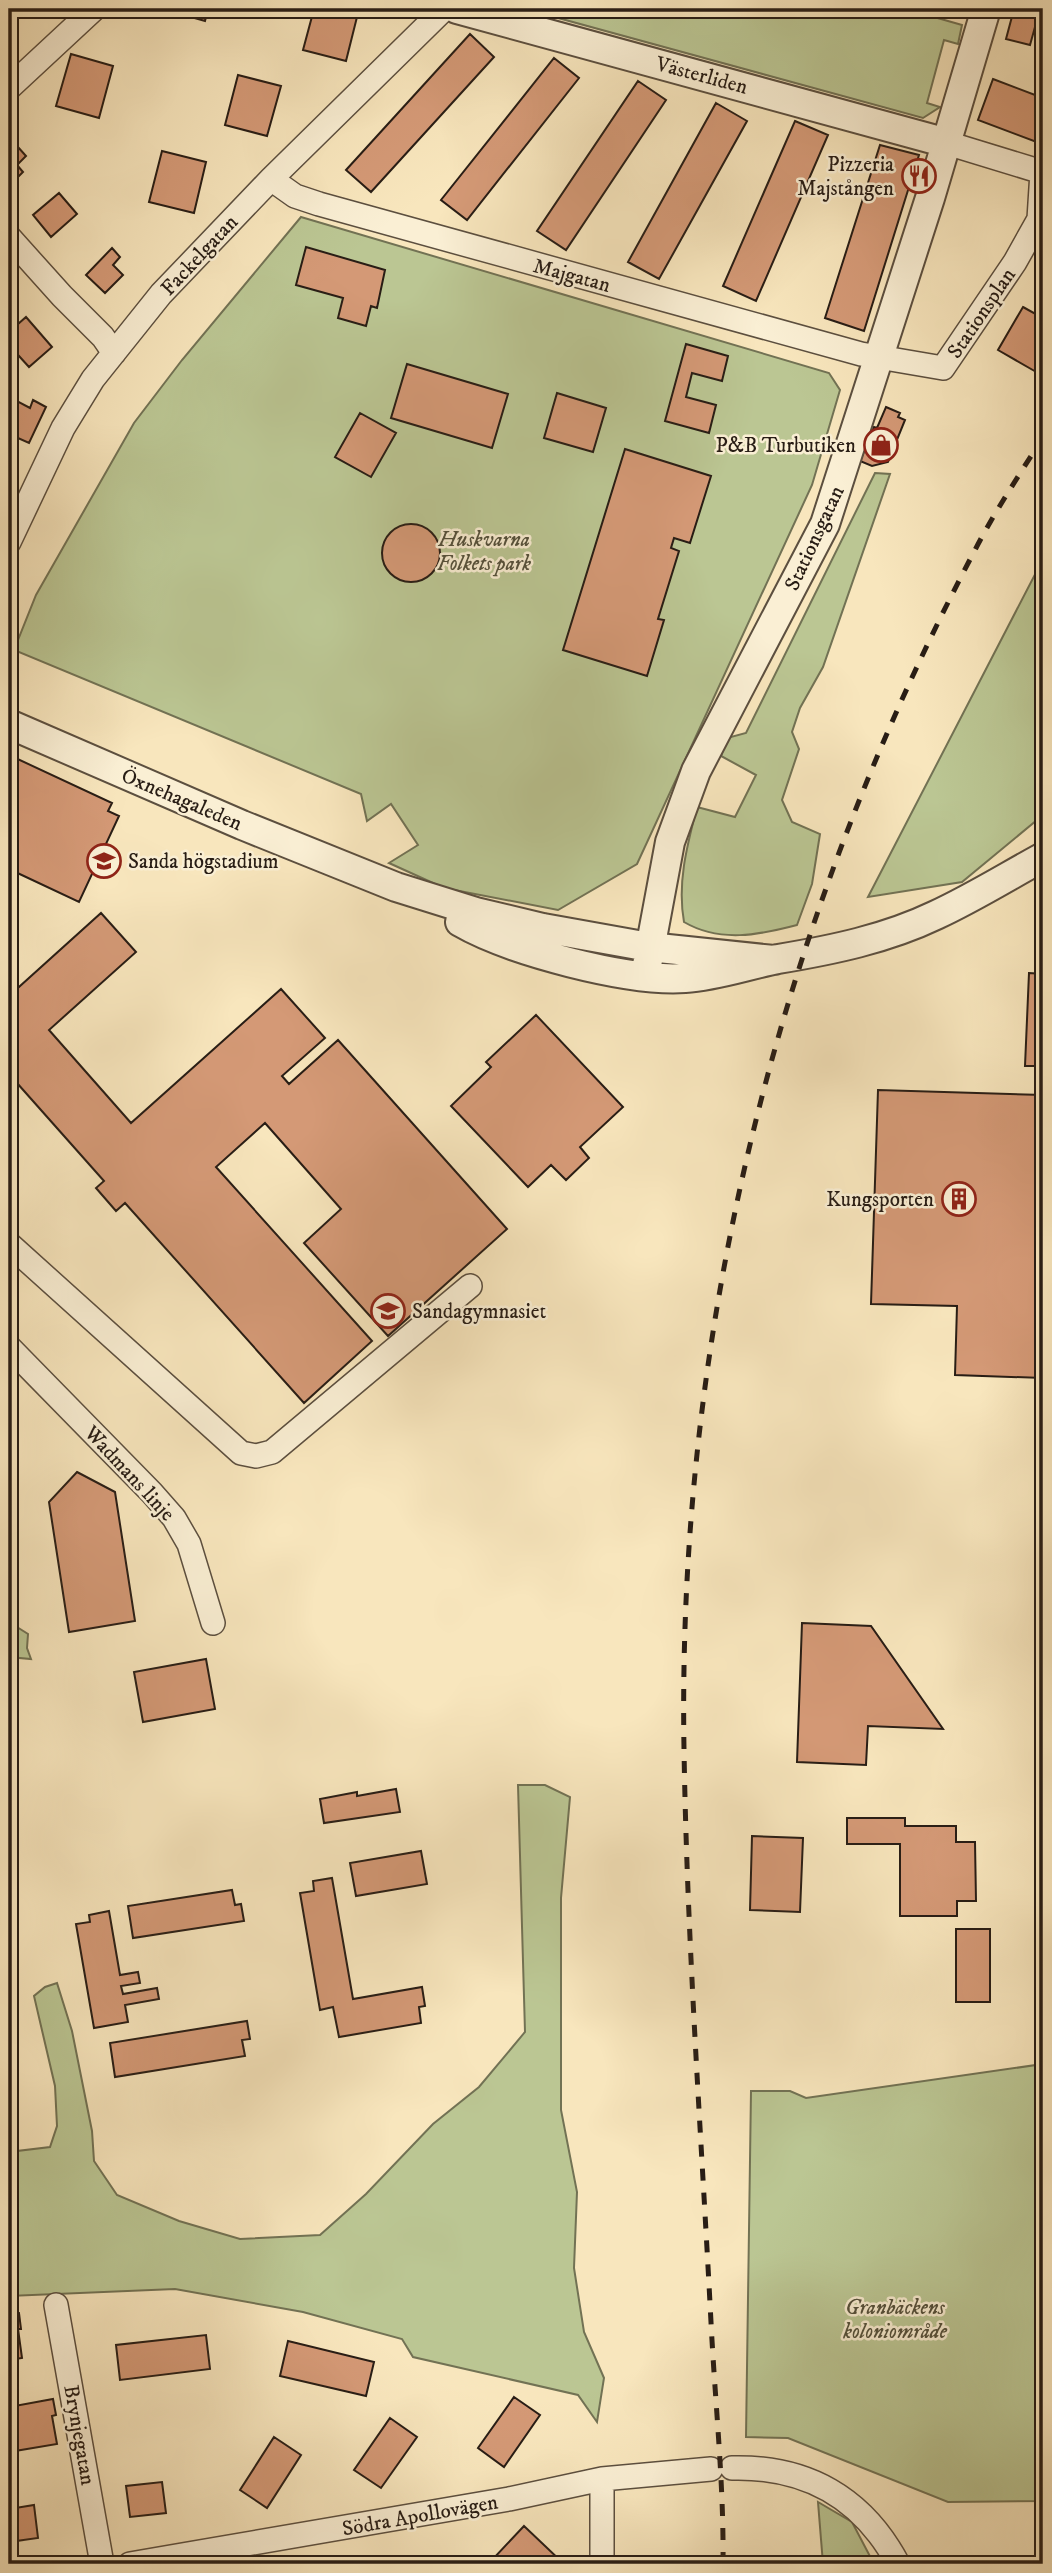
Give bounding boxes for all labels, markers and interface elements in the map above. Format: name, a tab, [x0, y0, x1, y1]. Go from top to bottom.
street label: Västerliden	[652, 51, 751, 101]
place label: Pizzeria Majstången	[797, 152, 894, 202]
restaurant icon: Pizzeria Majstången	[900, 157, 938, 195]
street label: Fackelgatan	[156, 210, 244, 302]
street label: Majgatan	[530, 253, 613, 299]
street label: Stationsplan	[942, 263, 1022, 364]
shop icon: P&B Turbutiken	[862, 426, 900, 464]
place label: P&B Turbutiken	[716, 433, 856, 459]
street label: Stationsgatan	[779, 482, 851, 595]
park label: Huskvarna Folkets park	[437, 527, 531, 577]
street label: Öxnehagaleden	[117, 762, 246, 837]
school or university icon: Sanda högstadium	[85, 842, 123, 880]
place label: Sanda högstadium	[128, 849, 279, 875]
building icon: Kungsporten	[940, 1180, 978, 1218]
place label: Kungsporten	[826, 1187, 934, 1213]
school or university icon: Sandagymnasiet	[369, 1292, 407, 1330]
place label: Sandagymnasiet	[412, 1299, 546, 1325]
street label: Wadmans linje	[78, 1420, 180, 1527]
park label: Granbäckens koloniområde	[842, 2295, 948, 2345]
street label: Brynjegatan	[57, 2383, 101, 2487]
street label: Södra Apollovägen	[340, 2489, 500, 2542]

